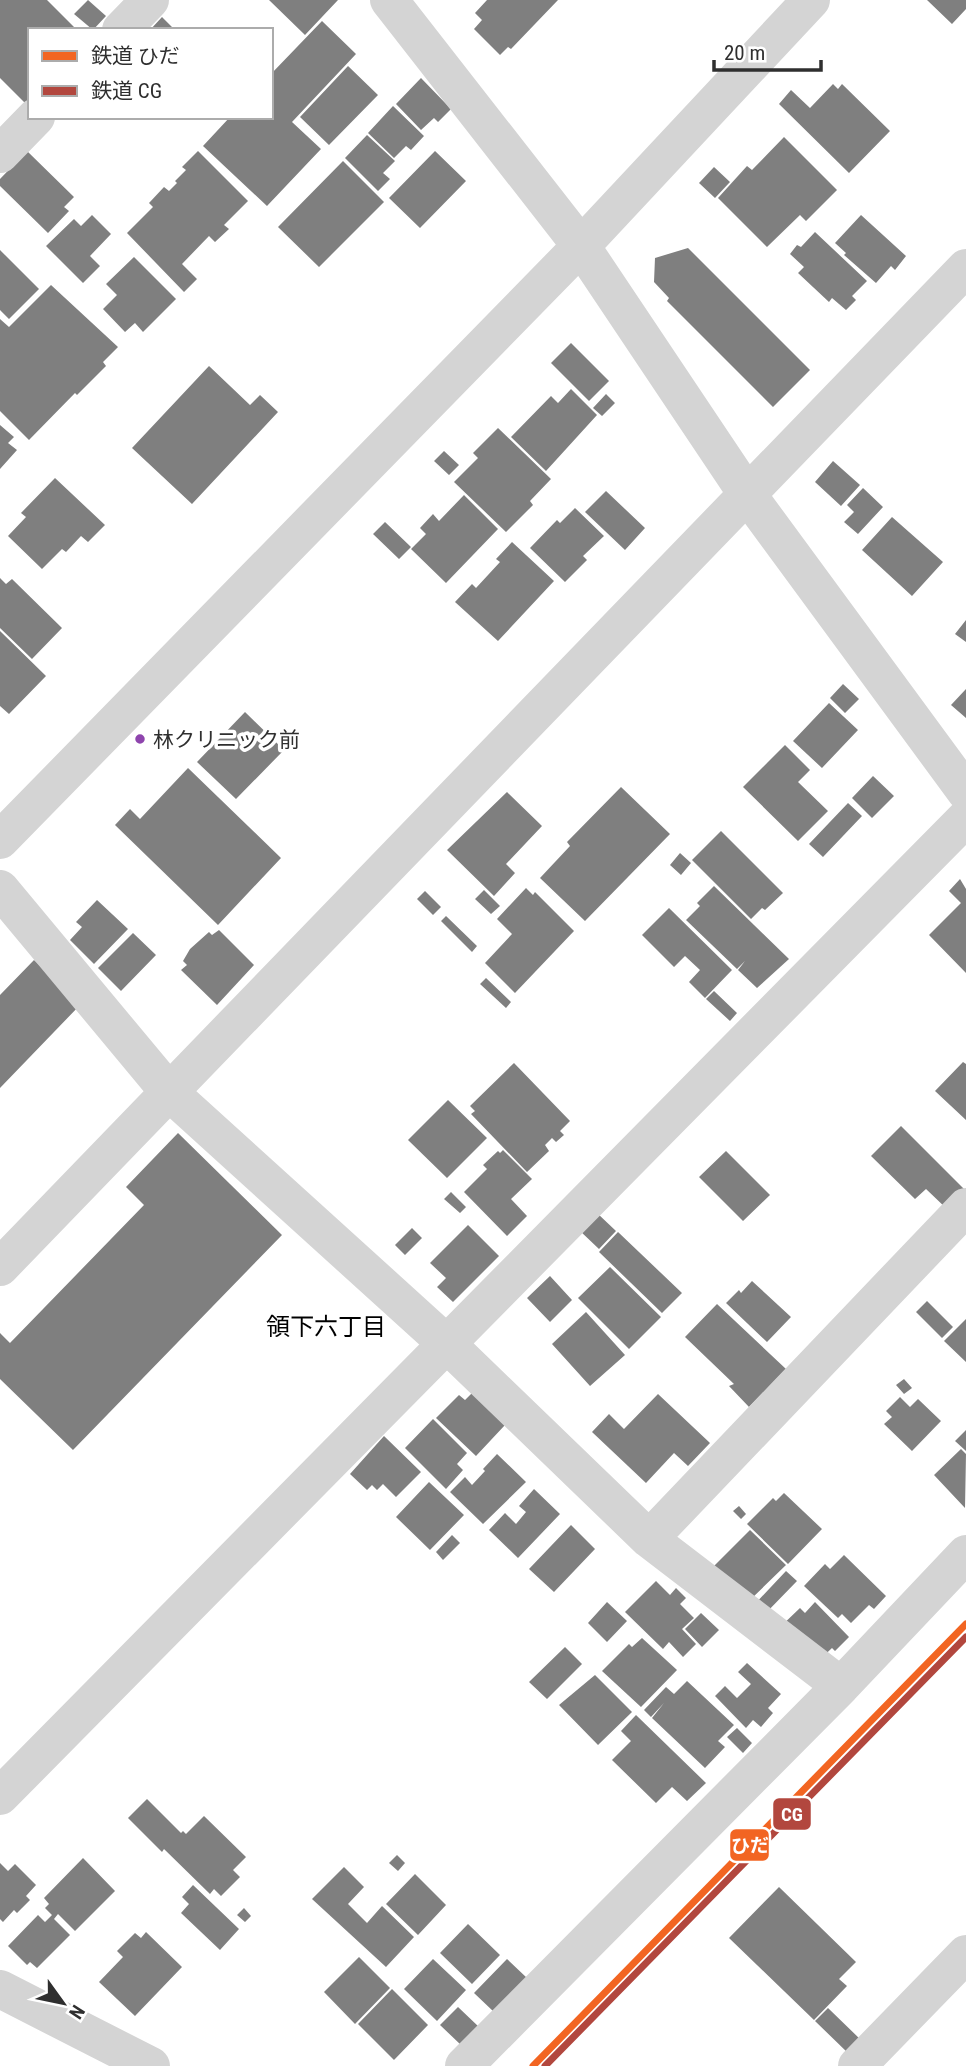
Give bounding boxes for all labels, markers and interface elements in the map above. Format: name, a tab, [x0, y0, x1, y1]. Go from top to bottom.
legend	[28, 28, 273, 119]
scale bar	[714, 28, 821, 72]
text: 20 m	[724, 41, 765, 65]
text: 鉄道 ひだ	[91, 44, 180, 68]
text: 鉄道 CG	[91, 79, 162, 103]
place label: 林クリニック前	[153, 728, 300, 752]
marker: 林クリニック前	[133, 732, 147, 746]
district label: 領下六丁目	[266, 1313, 386, 1341]
line badge: CG	[772, 1797, 812, 1831]
text: CG	[781, 1803, 803, 1826]
line badge: ひだ	[729, 1828, 770, 1862]
text: ひだ	[731, 1834, 769, 1857]
north arrow	[28, 1968, 98, 2038]
text: N	[64, 2001, 90, 2023]

